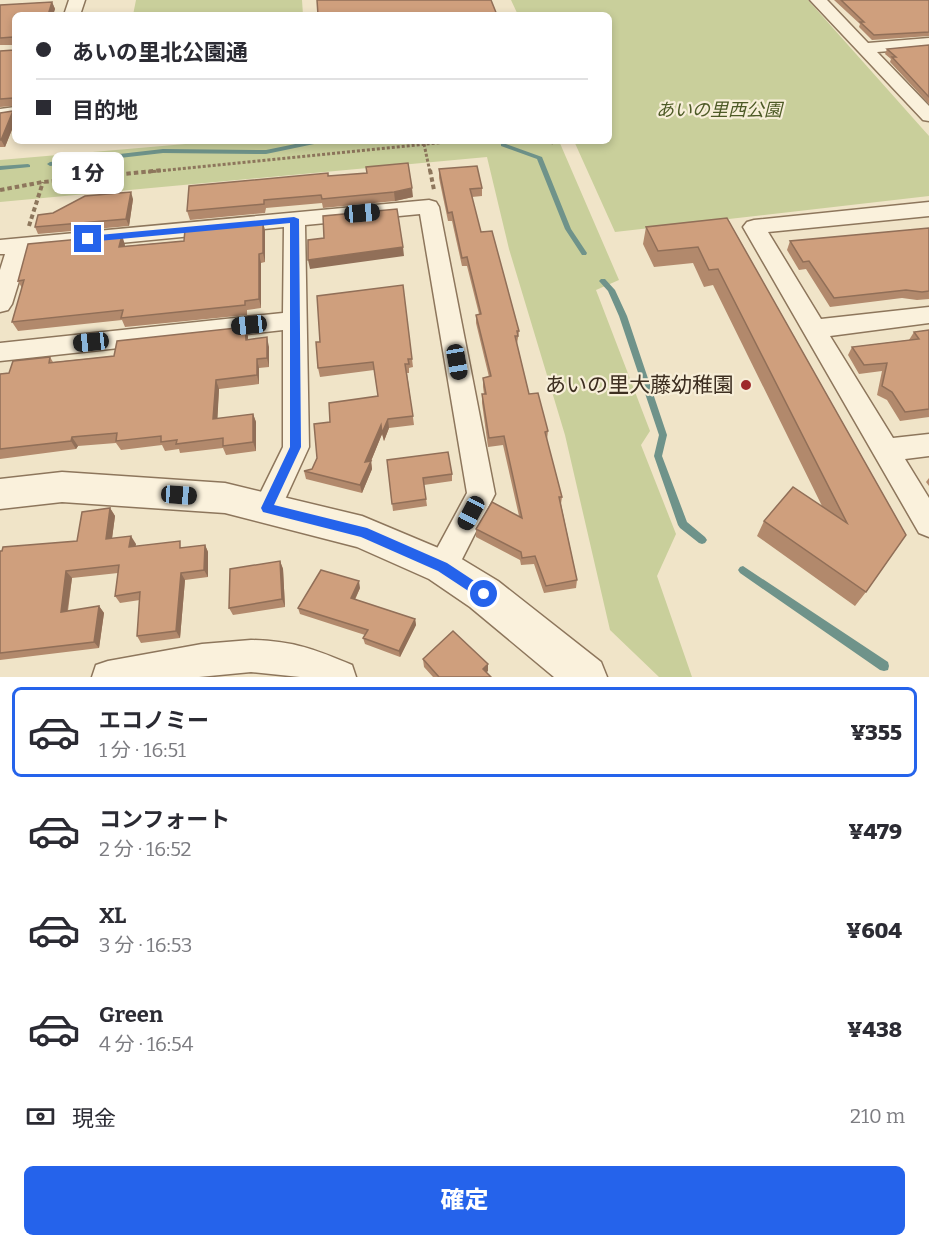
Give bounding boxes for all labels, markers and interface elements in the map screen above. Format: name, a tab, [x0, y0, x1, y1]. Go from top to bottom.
text: あいの里北公園通	[72, 39, 248, 66]
text: 目的地	[72, 97, 138, 124]
park label: あいの里西公園	[656, 99, 785, 121]
callout: 1 分	[52, 152, 124, 194]
text: 1 分	[72, 161, 104, 185]
car	[343, 202, 381, 224]
route end	[74, 225, 101, 252]
car	[230, 314, 268, 336]
car	[72, 331, 110, 353]
car	[445, 343, 469, 381]
place label: あいの里大藤幼稚園	[545, 372, 734, 398]
marker: あいの里大藤幼稚園	[739, 378, 753, 392]
car	[160, 485, 198, 505]
car	[455, 493, 487, 533]
route start	[470, 580, 497, 607]
icon: car	[27, 705, 81, 759]
text: エコノミー	[99, 707, 209, 734]
text: ¥355	[850, 719, 902, 746]
text: 1 分 · 16:51	[99, 738, 186, 762]
icon: car	[27, 804, 81, 858]
text: コンフォート	[99, 806, 230, 833]
text: ¥479	[848, 818, 902, 845]
text: 2 分 · 16:52	[99, 837, 191, 861]
text: XL	[99, 902, 126, 929]
icon: car	[27, 903, 81, 957]
text: ¥604	[846, 917, 902, 944]
text: 3 分 · 16:53	[99, 933, 192, 957]
text: Green	[99, 1001, 163, 1028]
icon: car	[27, 1002, 81, 1056]
text: ¥438	[847, 1016, 902, 1043]
text: 4 分 · 16:54	[99, 1032, 193, 1056]
icon: cash	[24, 1100, 57, 1133]
text: 210 m	[850, 1104, 905, 1128]
text: 現金	[72, 1105, 116, 1132]
button: 確定	[24, 1166, 905, 1235]

